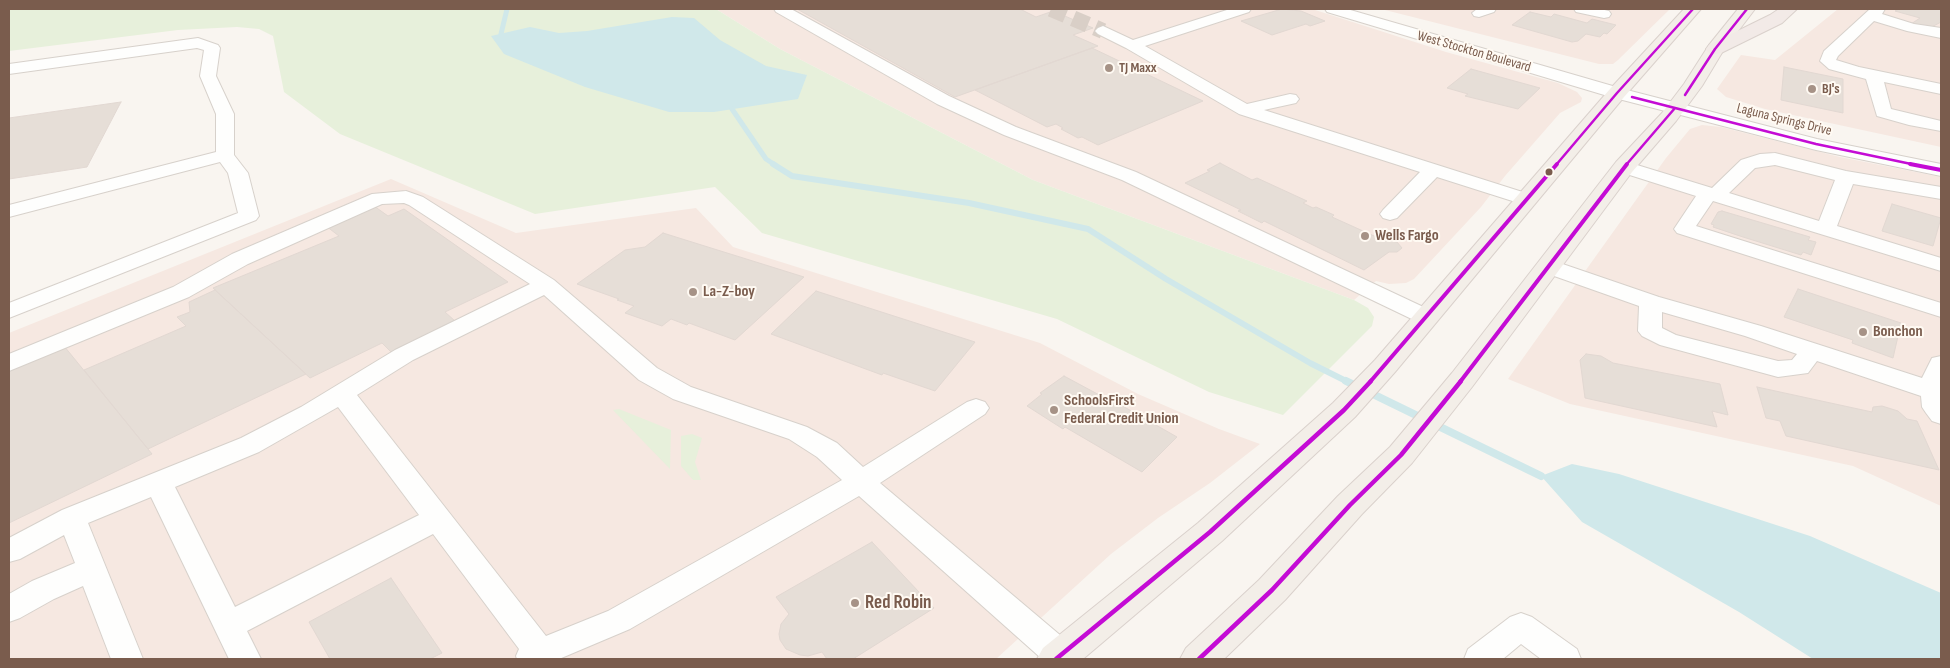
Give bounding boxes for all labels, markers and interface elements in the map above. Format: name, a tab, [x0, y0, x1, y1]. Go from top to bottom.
street label: West Stockton Boulevard	[1415, 28, 1533, 76]
place label: TJ Maxx	[1119, 60, 1157, 76]
marker: TJ Maxx	[1103, 62, 1115, 74]
place label: BJ's	[1822, 81, 1840, 97]
marker: BJ's	[1806, 83, 1818, 95]
street label: Laguna Springs Drive	[1735, 100, 1833, 140]
unlabelled marker	[1544, 167, 1554, 177]
place label: Wells Fargo	[1375, 226, 1439, 246]
marker: Wells Fargo	[1359, 230, 1371, 242]
place label: La-Z-boy	[703, 282, 755, 302]
marker: La-Z-boy	[687, 286, 699, 298]
place label: Bonchon	[1873, 322, 1923, 342]
marker: Bonchon	[1857, 326, 1869, 338]
place label: SchoolsFirst Federal Credit Union	[1064, 391, 1179, 429]
marker: SchoolsFirst Federal Credit Union	[1048, 404, 1060, 416]
place label: Red Robin	[865, 592, 931, 614]
marker: Red Robin	[849, 597, 861, 609]

